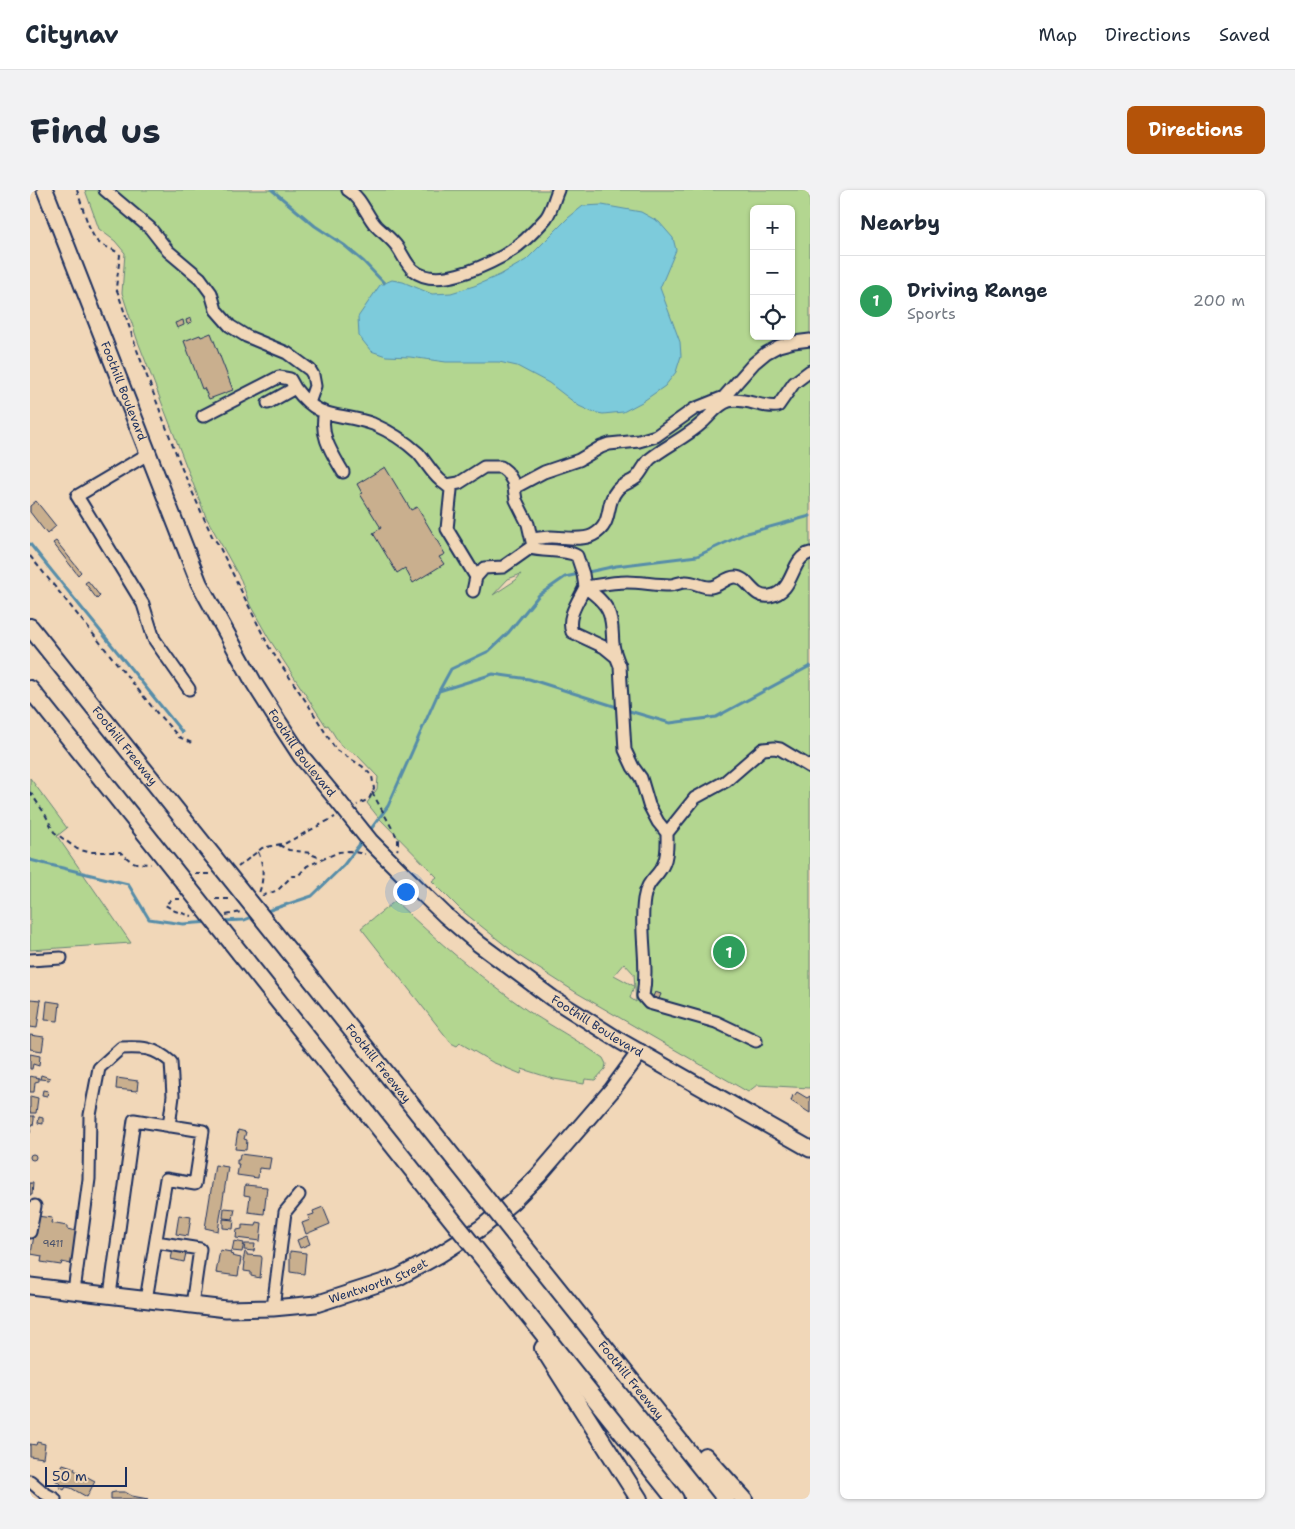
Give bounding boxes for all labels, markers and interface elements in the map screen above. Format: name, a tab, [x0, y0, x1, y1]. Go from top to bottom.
text: Citynav	[25, 19, 119, 51]
text: Map	[1039, 23, 1077, 47]
text: Directions	[1105, 23, 1191, 47]
text: Saved	[1219, 23, 1270, 47]
button: Directions	[1127, 106, 1265, 154]
text: Find us	[30, 107, 161, 154]
map controls	[750, 205, 795, 340]
button: +	[750, 205, 795, 250]
text: Nearby	[860, 209, 940, 237]
button: −	[750, 250, 795, 295]
text: Driving Range	[907, 278, 1048, 303]
text: 1	[872, 290, 880, 311]
text: 200 m	[1193, 290, 1245, 311]
button: locate	[750, 295, 795, 340]
text: Sports	[907, 303, 956, 324]
street label: Foothill Boulevard	[97, 339, 151, 443]
street label: Foothill Freeway	[88, 703, 161, 789]
street label: Foothill Boulevard	[264, 706, 340, 800]
your location	[393, 879, 419, 905]
pin: 1	[713, 933, 745, 971]
street label: Foothill Boulevard	[548, 991, 646, 1061]
street label: Foothill Freeway	[342, 1021, 415, 1106]
house number: 9411	[42, 1237, 64, 1250]
street label: Wentworth Street	[327, 1255, 431, 1307]
street label: Foothill Freeway	[594, 1337, 667, 1423]
scale bar	[45, 1464, 128, 1487]
text: 50 m	[52, 1467, 87, 1485]

